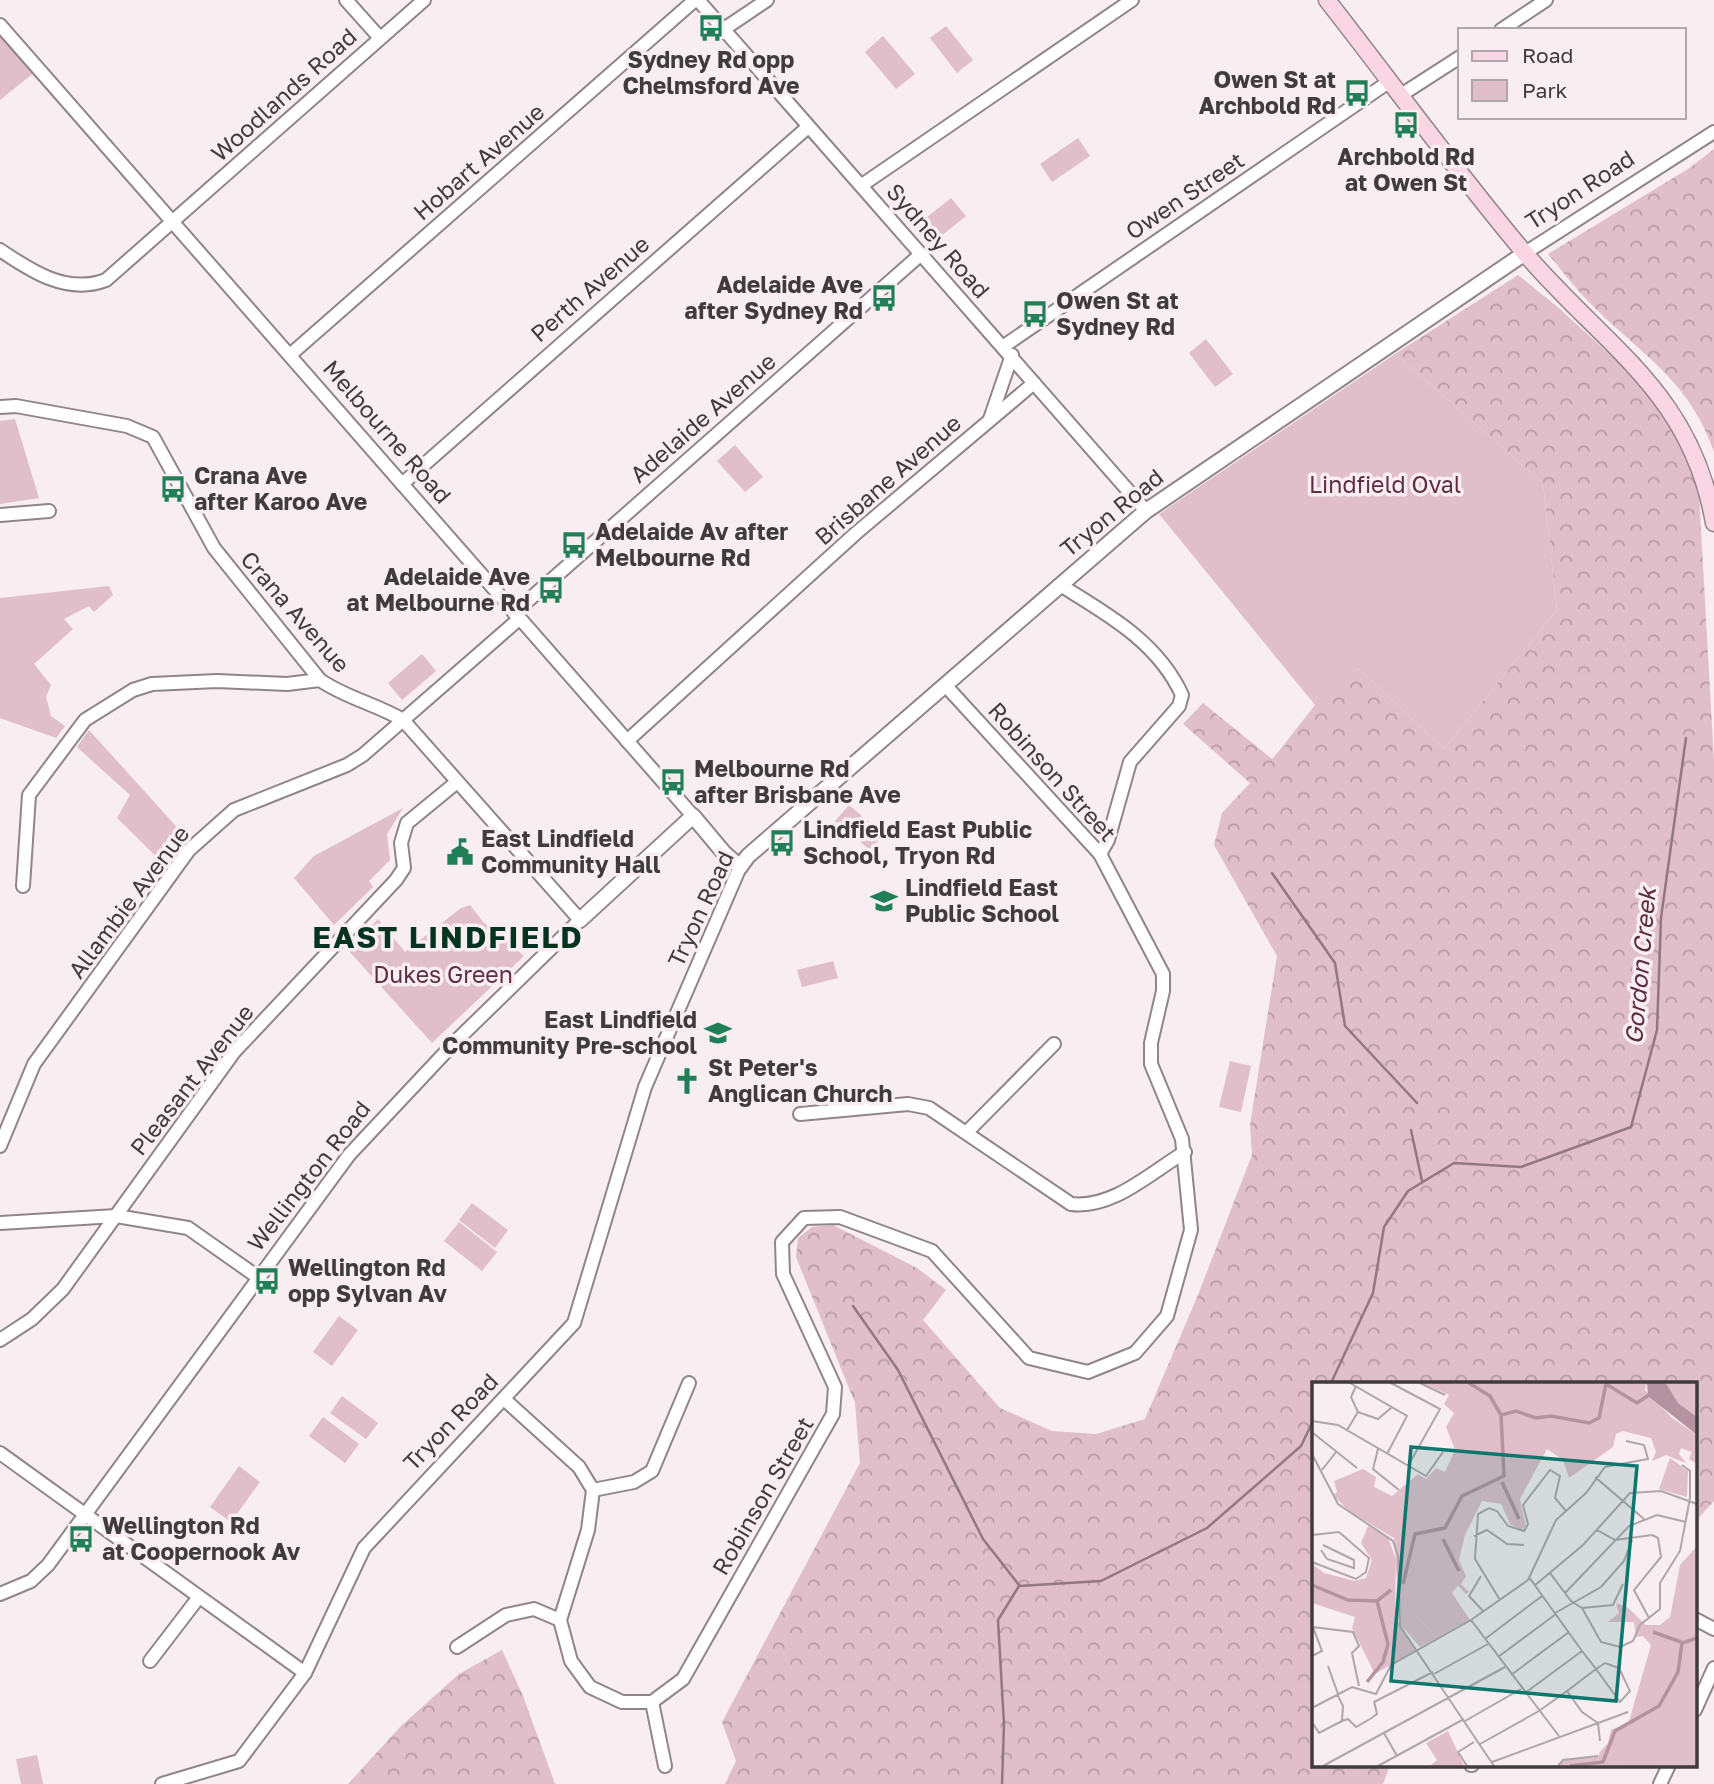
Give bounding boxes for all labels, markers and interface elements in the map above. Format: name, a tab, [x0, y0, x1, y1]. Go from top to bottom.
bus stop icon: Sydney Rd opp Chelmsford Ave	[696, 13, 726, 43]
street label: Woodlands Road	[205, 22, 362, 167]
legend	[1458, 28, 1686, 119]
text: Road	[1522, 42, 1573, 68]
place label: Sydney Rd opp Chelmsford Ave	[622, 45, 800, 99]
place label: Owen St at Archbold Rd	[1199, 65, 1336, 119]
text: Park	[1522, 77, 1568, 103]
bus stop icon: Owen St at Archbold Rd	[1342, 78, 1372, 108]
street label: Hobart Avenue	[407, 97, 549, 226]
bus stop icon: Archbold Rd at Owen St	[1391, 110, 1421, 140]
place label: Archbold Rd at Owen St	[1337, 142, 1475, 196]
street label: Tryon Road	[1520, 144, 1639, 235]
street label: Owen Street	[1120, 145, 1249, 245]
street label: Sydney Road	[881, 177, 996, 304]
street label: Perth Avenue	[524, 229, 654, 347]
place label: Adelaide Ave after Sydney Rd	[684, 270, 863, 324]
bus stop icon: Adelaide Ave after Sydney Rd	[869, 283, 899, 313]
place label: Owen St at Sydney Rd	[1056, 286, 1179, 340]
bus stop icon: Owen St at Sydney Rd	[1020, 299, 1050, 329]
street label: Adelaide Avenue	[624, 346, 781, 488]
street label: Melbourne Road	[318, 354, 458, 509]
street label: Brisbane Avenue	[809, 408, 966, 550]
place label: Crana Ave after Karoo Ave	[194, 461, 367, 515]
street label: Tryon Road	[1054, 462, 1168, 562]
park label: Lindfield Oval	[1309, 470, 1461, 498]
bus stop icon: Crana Ave after Karoo Ave	[158, 474, 188, 504]
place label: Adelaide Av after Melbourne Rd	[595, 517, 788, 571]
bus stop icon: Adelaide Av after Melbourne Rd	[559, 530, 589, 560]
street label: Crana Avenue	[236, 545, 356, 678]
place label: Adelaide Ave at Melbourne Rd	[346, 562, 530, 616]
bus stop icon: Adelaide Ave at Melbourne Rd	[536, 575, 566, 605]
street label: Robinson Street	[983, 696, 1123, 847]
place label: Melbourne Rd after Brisbane Ave	[694, 754, 901, 808]
bus stop icon: Melbourne Rd after Brisbane Ave	[658, 767, 688, 797]
place label: Lindfield East Public School, Tryon Rd	[803, 815, 1032, 869]
street label: Allambie Avenue	[62, 820, 195, 983]
place label: East Lindfield Community Hall	[481, 824, 661, 878]
bus stop icon: Lindfield East Public School, Tryon Rd	[767, 828, 797, 858]
public building icon: East Lindfield Community Hall	[445, 837, 475, 867]
street label: Tryon Road	[661, 846, 739, 971]
place label: Lindfield East Public School	[905, 873, 1059, 927]
water label: Gordon Creek	[1618, 884, 1661, 1045]
school or university icon: Lindfield East Public School	[869, 886, 899, 916]
district label: EAST LINDFIELD	[312, 919, 584, 955]
park label: Dukes Green	[373, 960, 513, 988]
street label: Pleasant Avenue	[124, 998, 259, 1160]
place label: East Lindfield Community Pre-school	[442, 1005, 697, 1059]
school or university icon: East Lindfield Community Pre-school	[703, 1018, 733, 1048]
place label: St Peter's Anglican Church	[708, 1053, 892, 1107]
church icon: St Peter's Anglican Church	[672, 1066, 702, 1096]
street label: Wellington Road	[241, 1095, 376, 1256]
place label: Wellington Rd opp Sylvan Av	[288, 1253, 447, 1307]
bus stop icon: Wellington Rd opp Sylvan Av	[252, 1266, 282, 1296]
street label: Tryon Road	[397, 1367, 504, 1476]
inset map	[1312, 1382, 1696, 1766]
street label: Robinson Street	[706, 1412, 819, 1579]
place label: Wellington Rd at Coopernook Av	[102, 1511, 301, 1565]
bus stop icon: Wellington Rd at Coopernook Av	[66, 1524, 96, 1554]

